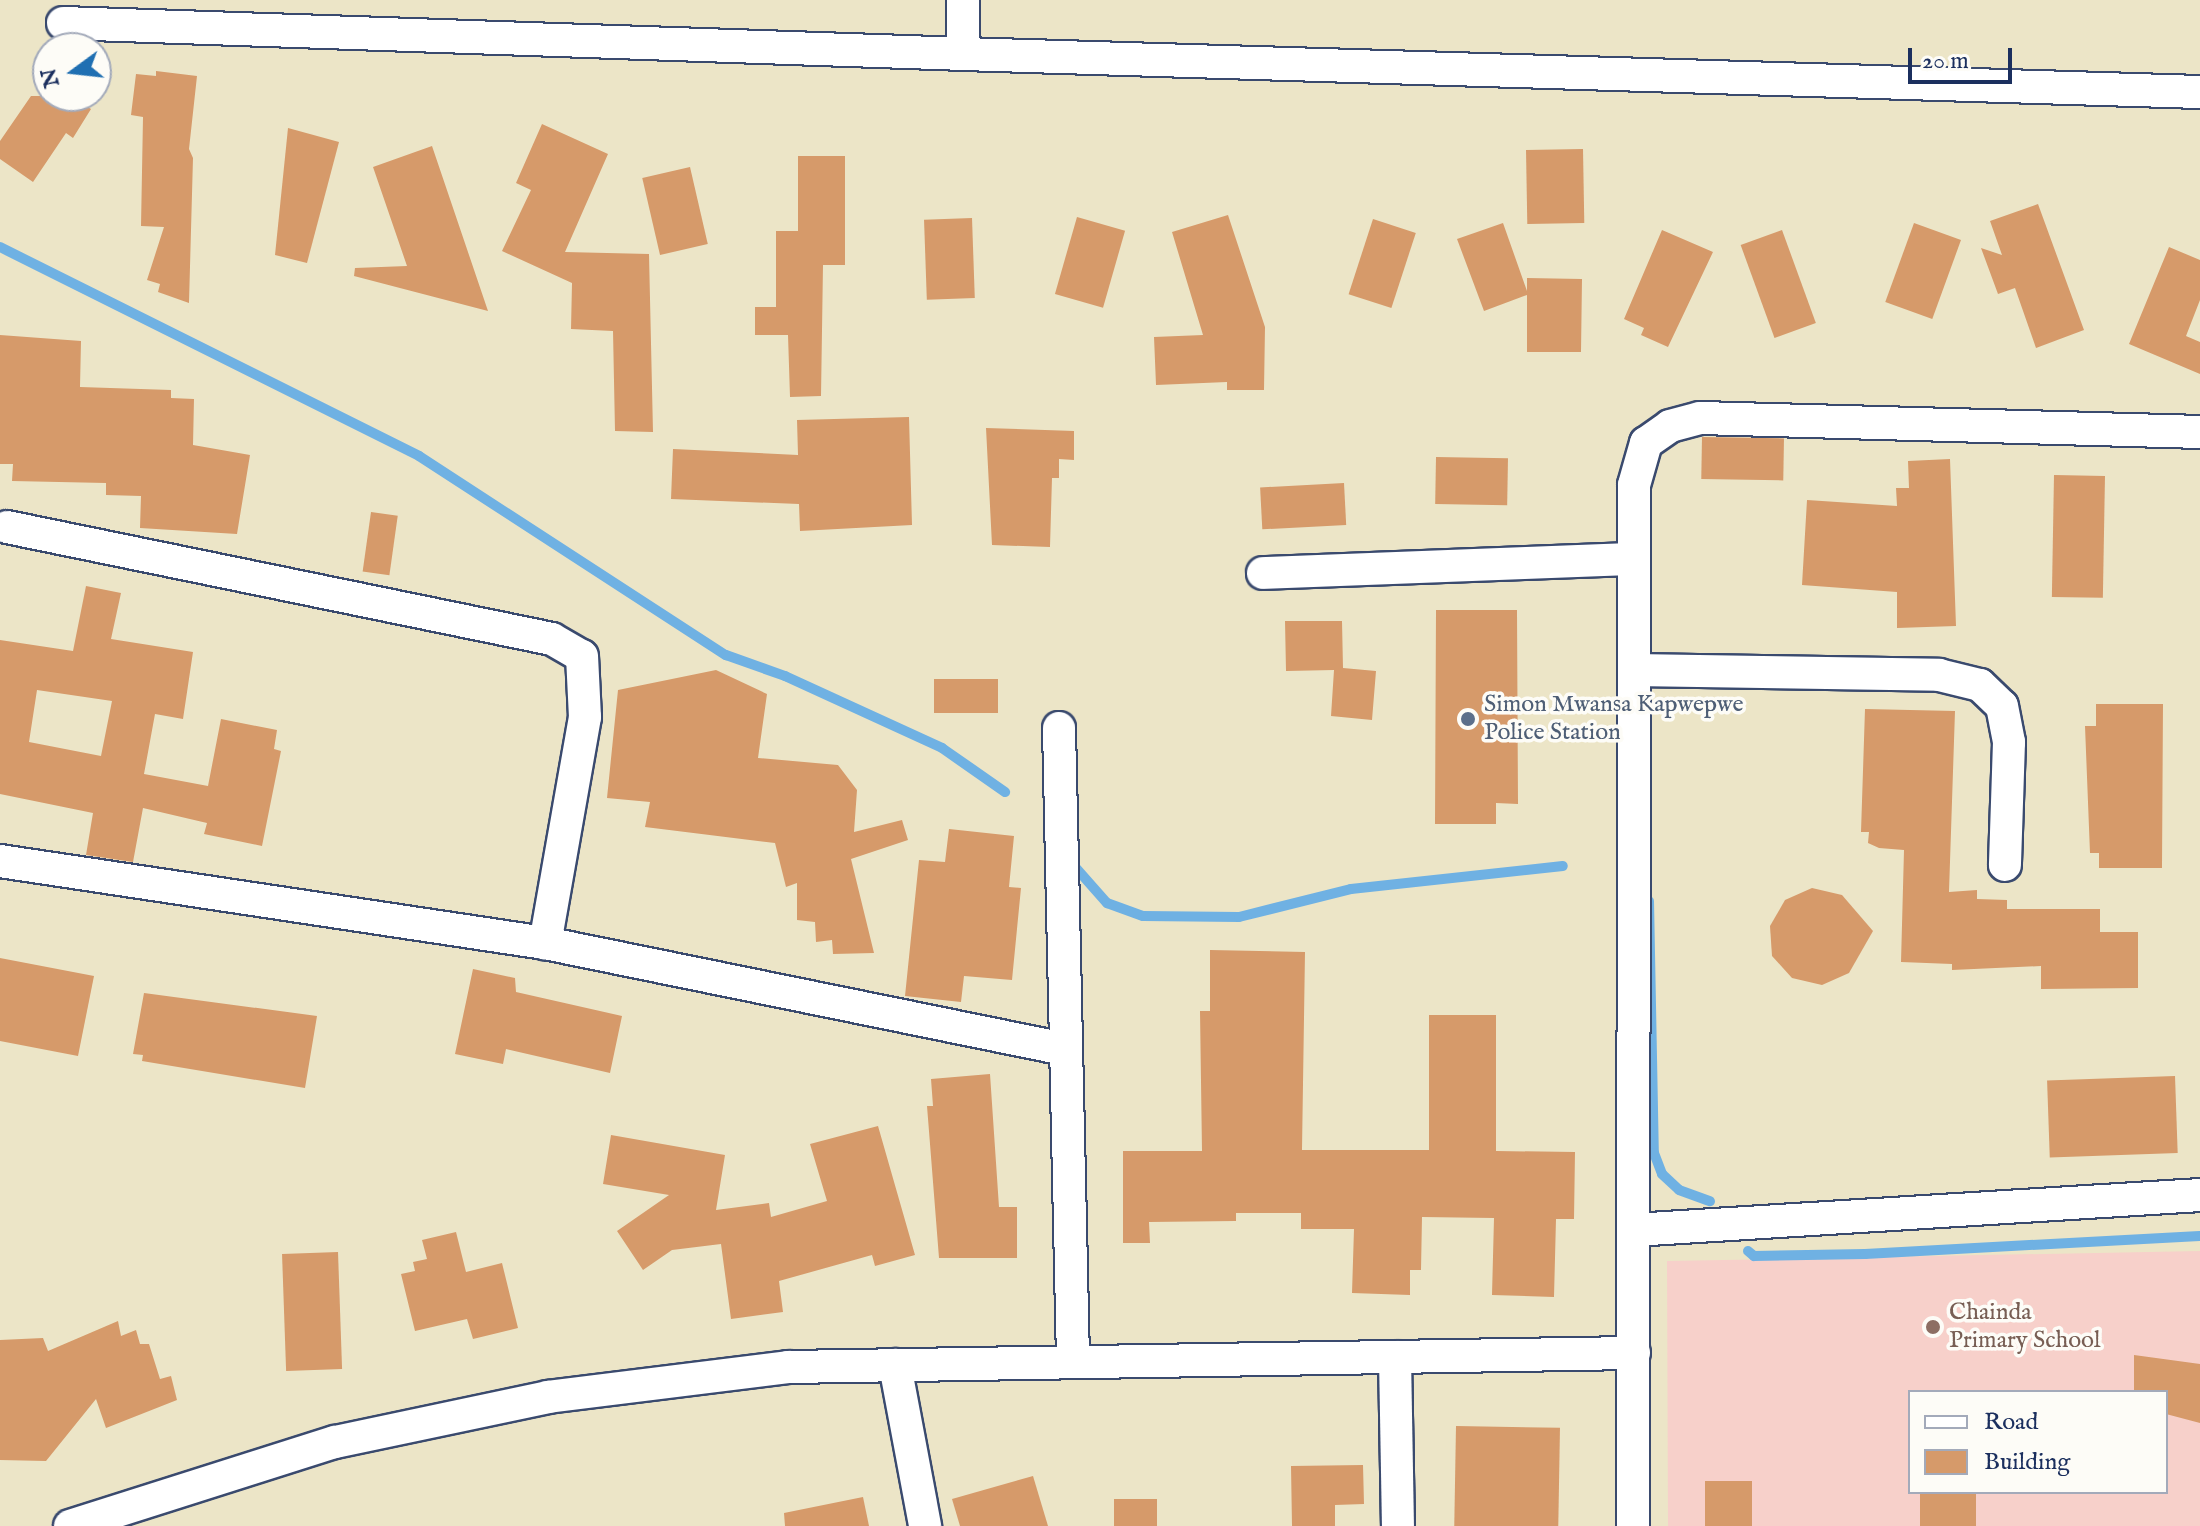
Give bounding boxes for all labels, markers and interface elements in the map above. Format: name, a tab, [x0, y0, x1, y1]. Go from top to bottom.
north arrow	[32, 32, 112, 112]
scale bar	[1912, 32, 2016, 82]
text: 20 m	[1922, 46, 1969, 77]
text: N	[35, 65, 67, 91]
place label: Simon Mwansa Kapwepwe Police Station	[1484, 691, 1743, 747]
marker: Simon Mwansa Kapwepwe Police Station	[1459, 710, 1477, 728]
place label: Chainda Primary School	[1949, 1299, 2101, 1355]
marker: Chainda Primary School	[1924, 1318, 1942, 1336]
legend	[1908, 1390, 2168, 1494]
text: Road	[1984, 1407, 2038, 1438]
text: Building	[1984, 1447, 2070, 1478]

